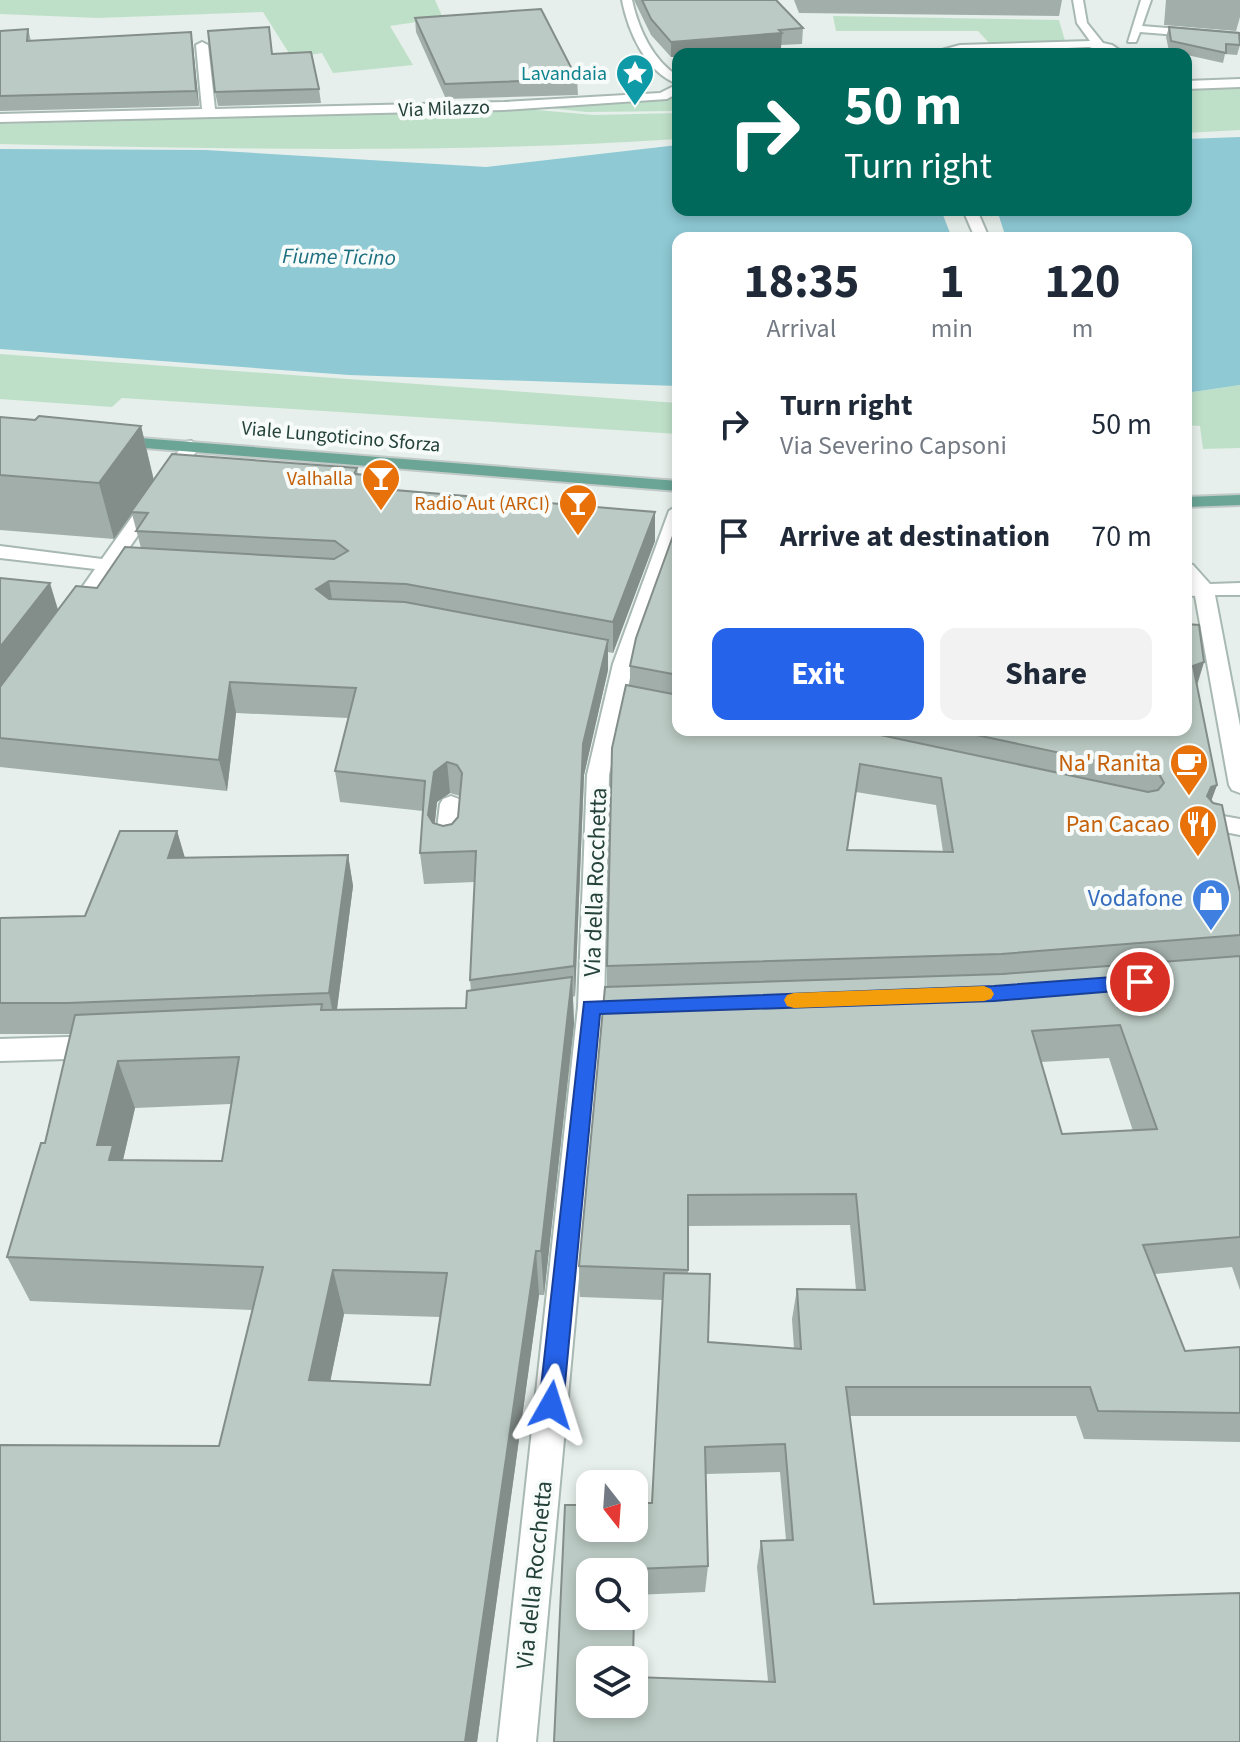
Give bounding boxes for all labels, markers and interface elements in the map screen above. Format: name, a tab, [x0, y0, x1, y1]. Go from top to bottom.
place icon: Lavandaia	[614, 52, 656, 107]
place label: Lavandaia	[521, 60, 607, 88]
text: 50 m	[844, 67, 962, 146]
icon: right	[712, 80, 816, 184]
street label: Via Milazzo	[398, 93, 490, 125]
text: Turn right	[844, 141, 992, 192]
water label: Fiume Ticino	[282, 240, 396, 274]
text: 18:35	[743, 248, 859, 316]
text: 1	[939, 248, 965, 316]
text: 120	[1044, 248, 1120, 316]
text: Arrival	[766, 310, 836, 347]
text: min	[931, 310, 973, 347]
text: m	[1072, 310, 1093, 347]
text: Turn right	[780, 384, 912, 427]
icon: right	[712, 402, 756, 446]
text: 50 m	[1091, 403, 1152, 446]
street label: Viale Lungoticino Sforza	[240, 414, 442, 460]
text: Via Severino Capsoni	[780, 427, 1007, 464]
bar icon: Valhalla	[360, 457, 402, 512]
place label: Valhalla	[287, 465, 353, 493]
bar icon: Radio Aut (ARCI)	[557, 482, 599, 537]
place label: Radio Aut (ARCI)	[414, 490, 550, 518]
icon: arrive	[712, 514, 756, 558]
text: Arrive at destination	[780, 515, 1050, 558]
text: 70 m	[1091, 515, 1152, 558]
button: Exit	[712, 628, 924, 720]
button: Share	[940, 628, 1152, 720]
cafe icon: Na' Ranita	[1168, 742, 1210, 797]
place label: Na' Ranita	[1058, 746, 1161, 781]
street label: Via della Rocchetta	[575, 787, 616, 977]
restaurant icon: Pan Cacao	[1177, 803, 1219, 858]
place label: Pan Cacao	[1066, 807, 1170, 842]
shop icon: Vodafone	[1190, 877, 1232, 932]
place label: Vodafone	[1088, 881, 1183, 916]
pin	[1106, 948, 1174, 1016]
icon: arrive	[1118, 960, 1162, 1004]
position arrow	[509, 1363, 593, 1447]
north arrow	[576, 1470, 648, 1542]
map controls	[576, 1470, 648, 1718]
street label: Via della Rocchetta	[507, 1479, 562, 1671]
button: search	[576, 1558, 648, 1630]
button: layers	[576, 1646, 648, 1718]

